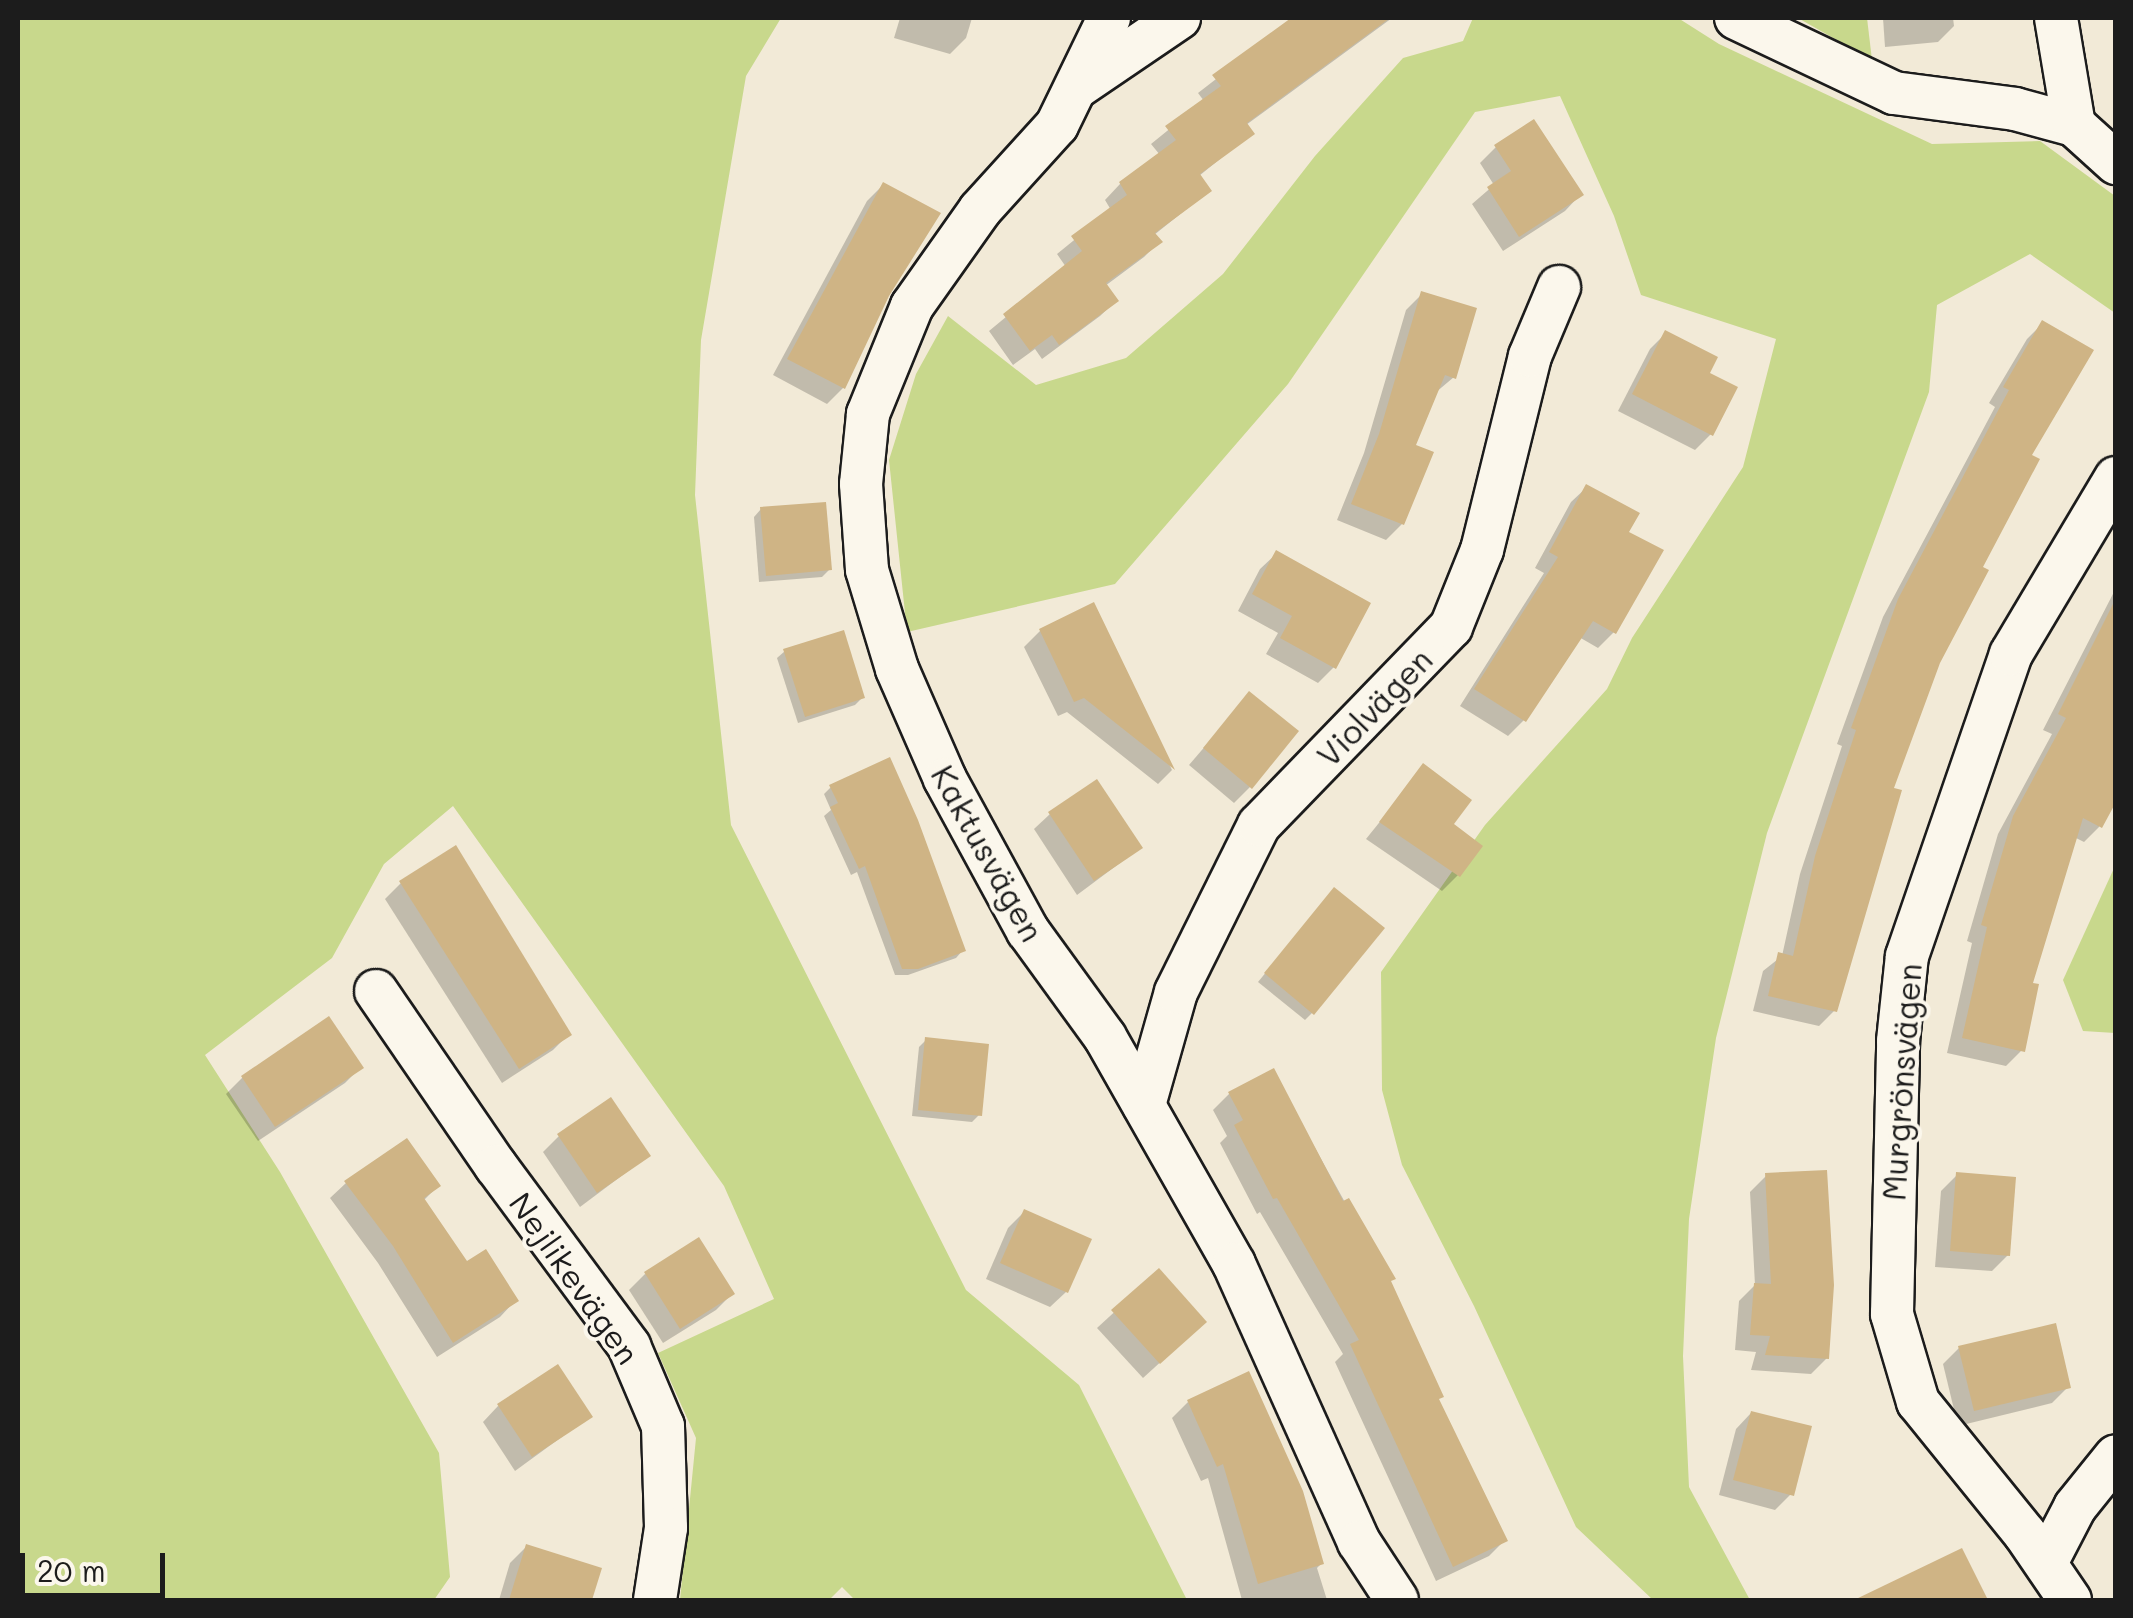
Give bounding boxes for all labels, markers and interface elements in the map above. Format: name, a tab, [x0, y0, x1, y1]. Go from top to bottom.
street label: Violvägen	[1308, 640, 1440, 774]
street label: Kaktusvägen	[924, 758, 1052, 948]
street label: Murgrönsvägen	[1874, 962, 1928, 1202]
street label: Nejlikevägen	[502, 1185, 648, 1371]
scale bar	[25, 1533, 170, 1595]
text: 20 m	[37, 1550, 106, 1590]

